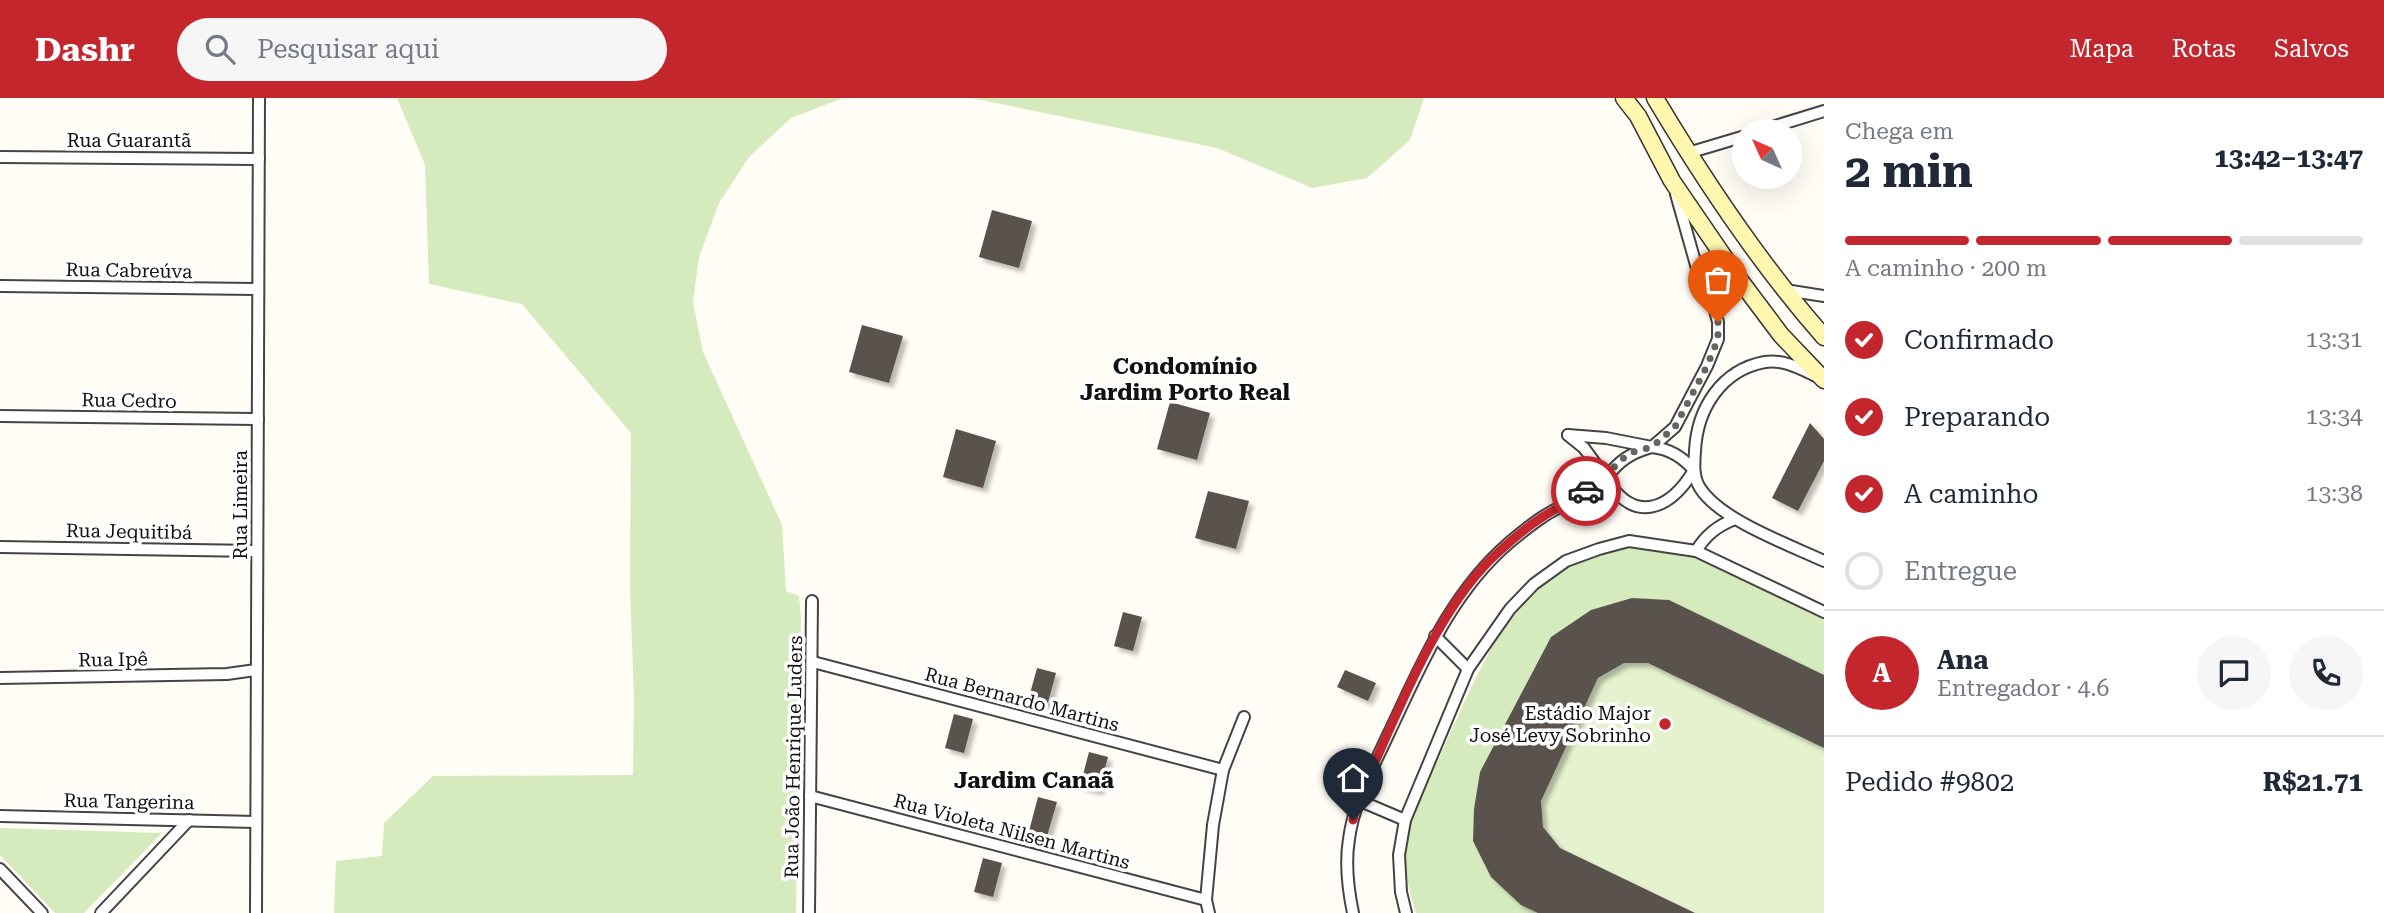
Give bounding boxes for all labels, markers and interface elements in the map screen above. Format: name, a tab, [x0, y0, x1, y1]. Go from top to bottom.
search box	[177, 18, 667, 81]
text: Dashr	[35, 30, 135, 69]
icon: search	[201, 30, 239, 68]
text: Pesquisar aqui	[257, 34, 439, 64]
text: Mapa	[2070, 35, 2134, 63]
text: Rotas	[2172, 35, 2236, 63]
text: Salvos	[2274, 35, 2349, 63]
text: Chega em	[1845, 118, 1953, 145]
north arrow	[1732, 119, 1802, 189]
map controls	[1732, 119, 1802, 189]
street label: Rua Guarantã	[67, 129, 192, 152]
text: 13:42–13:47	[2214, 143, 2363, 173]
text: 2 min	[1845, 144, 1973, 198]
pin	[1688, 250, 1748, 322]
text: A caminho · 200 m	[1845, 255, 2047, 282]
street label: Rua Cabreúva	[65, 258, 193, 283]
icon: bag	[1699, 261, 1737, 299]
icon: check	[1845, 321, 1883, 359]
text: Confirmado	[1904, 325, 2054, 355]
text: 13:31	[2306, 326, 2363, 353]
district label: Condomínio Jardim Porto Real	[1080, 353, 1290, 406]
street label: Rua Cedro	[81, 388, 177, 413]
icon: check	[1845, 398, 1883, 436]
text: Preparando	[1904, 402, 2050, 432]
text: 13:34	[2306, 403, 2363, 430]
street label: Rua Limeira	[229, 450, 252, 560]
courier	[1551, 456, 1621, 526]
icon: car	[1567, 472, 1605, 510]
icon: check	[1845, 475, 1883, 513]
text: A caminho	[1904, 479, 2039, 509]
text: 13:38	[2306, 480, 2363, 507]
street label: Rua Jequitibá	[66, 519, 193, 544]
text: Entregue	[1904, 556, 2017, 586]
street label: Rua João Henrique Luders	[780, 635, 807, 879]
button: chat	[2197, 636, 2271, 710]
button: phone	[2289, 636, 2363, 710]
text: Ana	[1937, 645, 1989, 675]
street label: Rua Ipê	[78, 647, 148, 672]
text: A	[1873, 658, 1891, 688]
street label: Rua Bernardo Martins	[922, 662, 1122, 737]
text: Entregador · 4.6	[1937, 675, 2109, 702]
place label: Estádio Major José Levy Sobrinho	[1469, 702, 1651, 747]
marker: Estádio Major José Levy Sobrinho	[1657, 716, 1673, 732]
pin	[1323, 748, 1383, 820]
icon: home	[1334, 759, 1372, 797]
district label: Jardim Canaã	[954, 767, 1115, 794]
text: Pedido #9802	[1845, 767, 2014, 797]
text: R$21.71	[2263, 767, 2363, 797]
street label: Rua Tangerina	[63, 789, 195, 814]
street label: Rua Violeta Nilsen Martins	[891, 789, 1132, 874]

